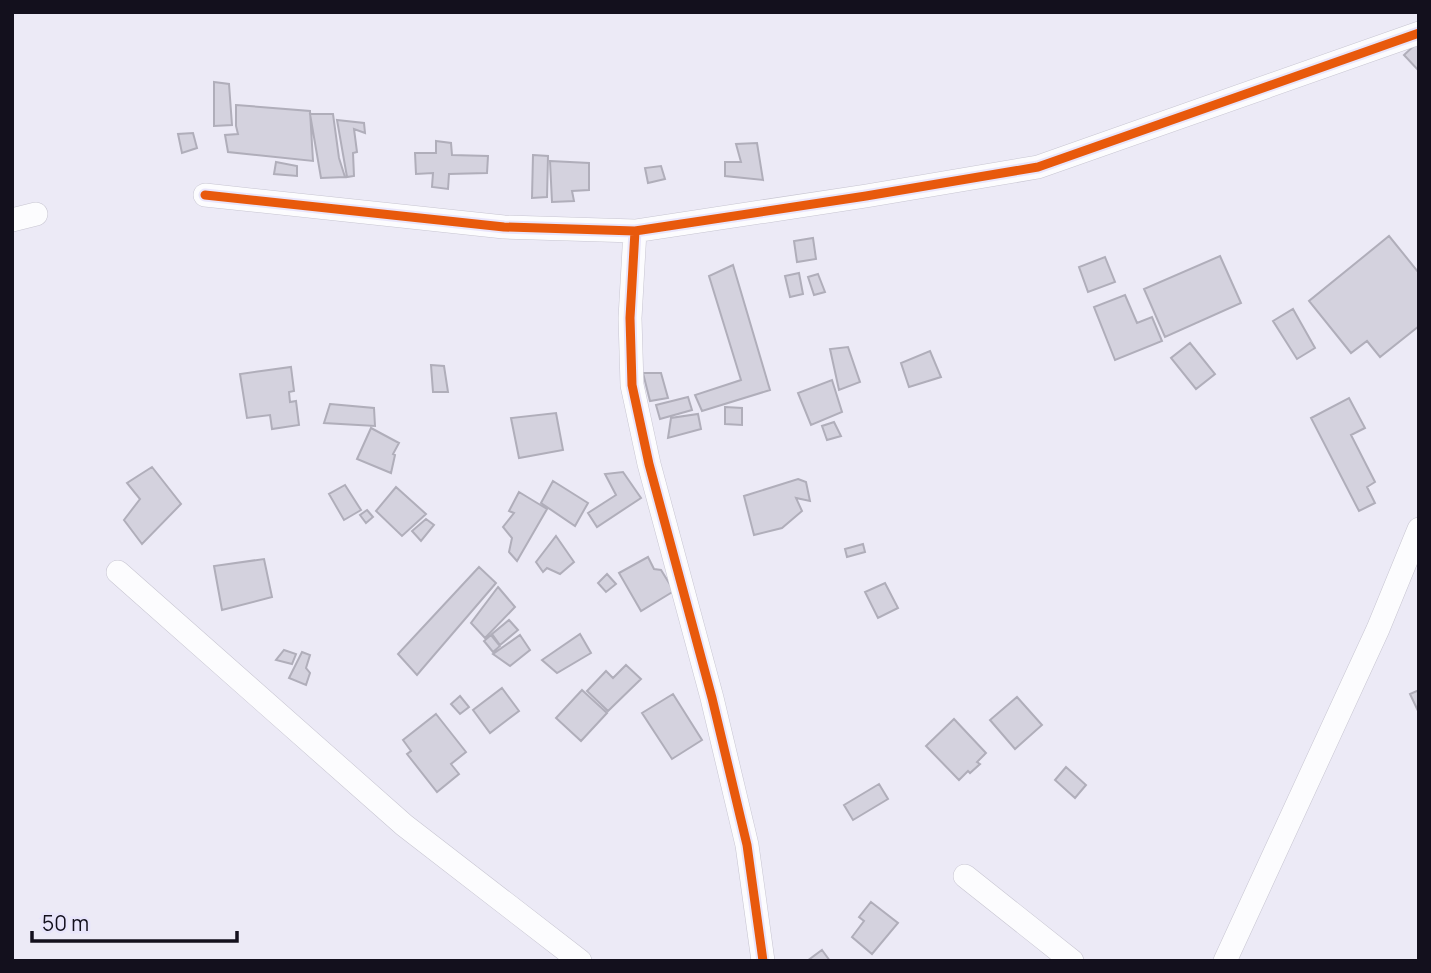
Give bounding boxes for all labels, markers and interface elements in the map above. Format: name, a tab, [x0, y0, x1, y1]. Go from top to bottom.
scale bar	[32, 900, 236, 944]
text: 50 m	[42, 909, 89, 937]

